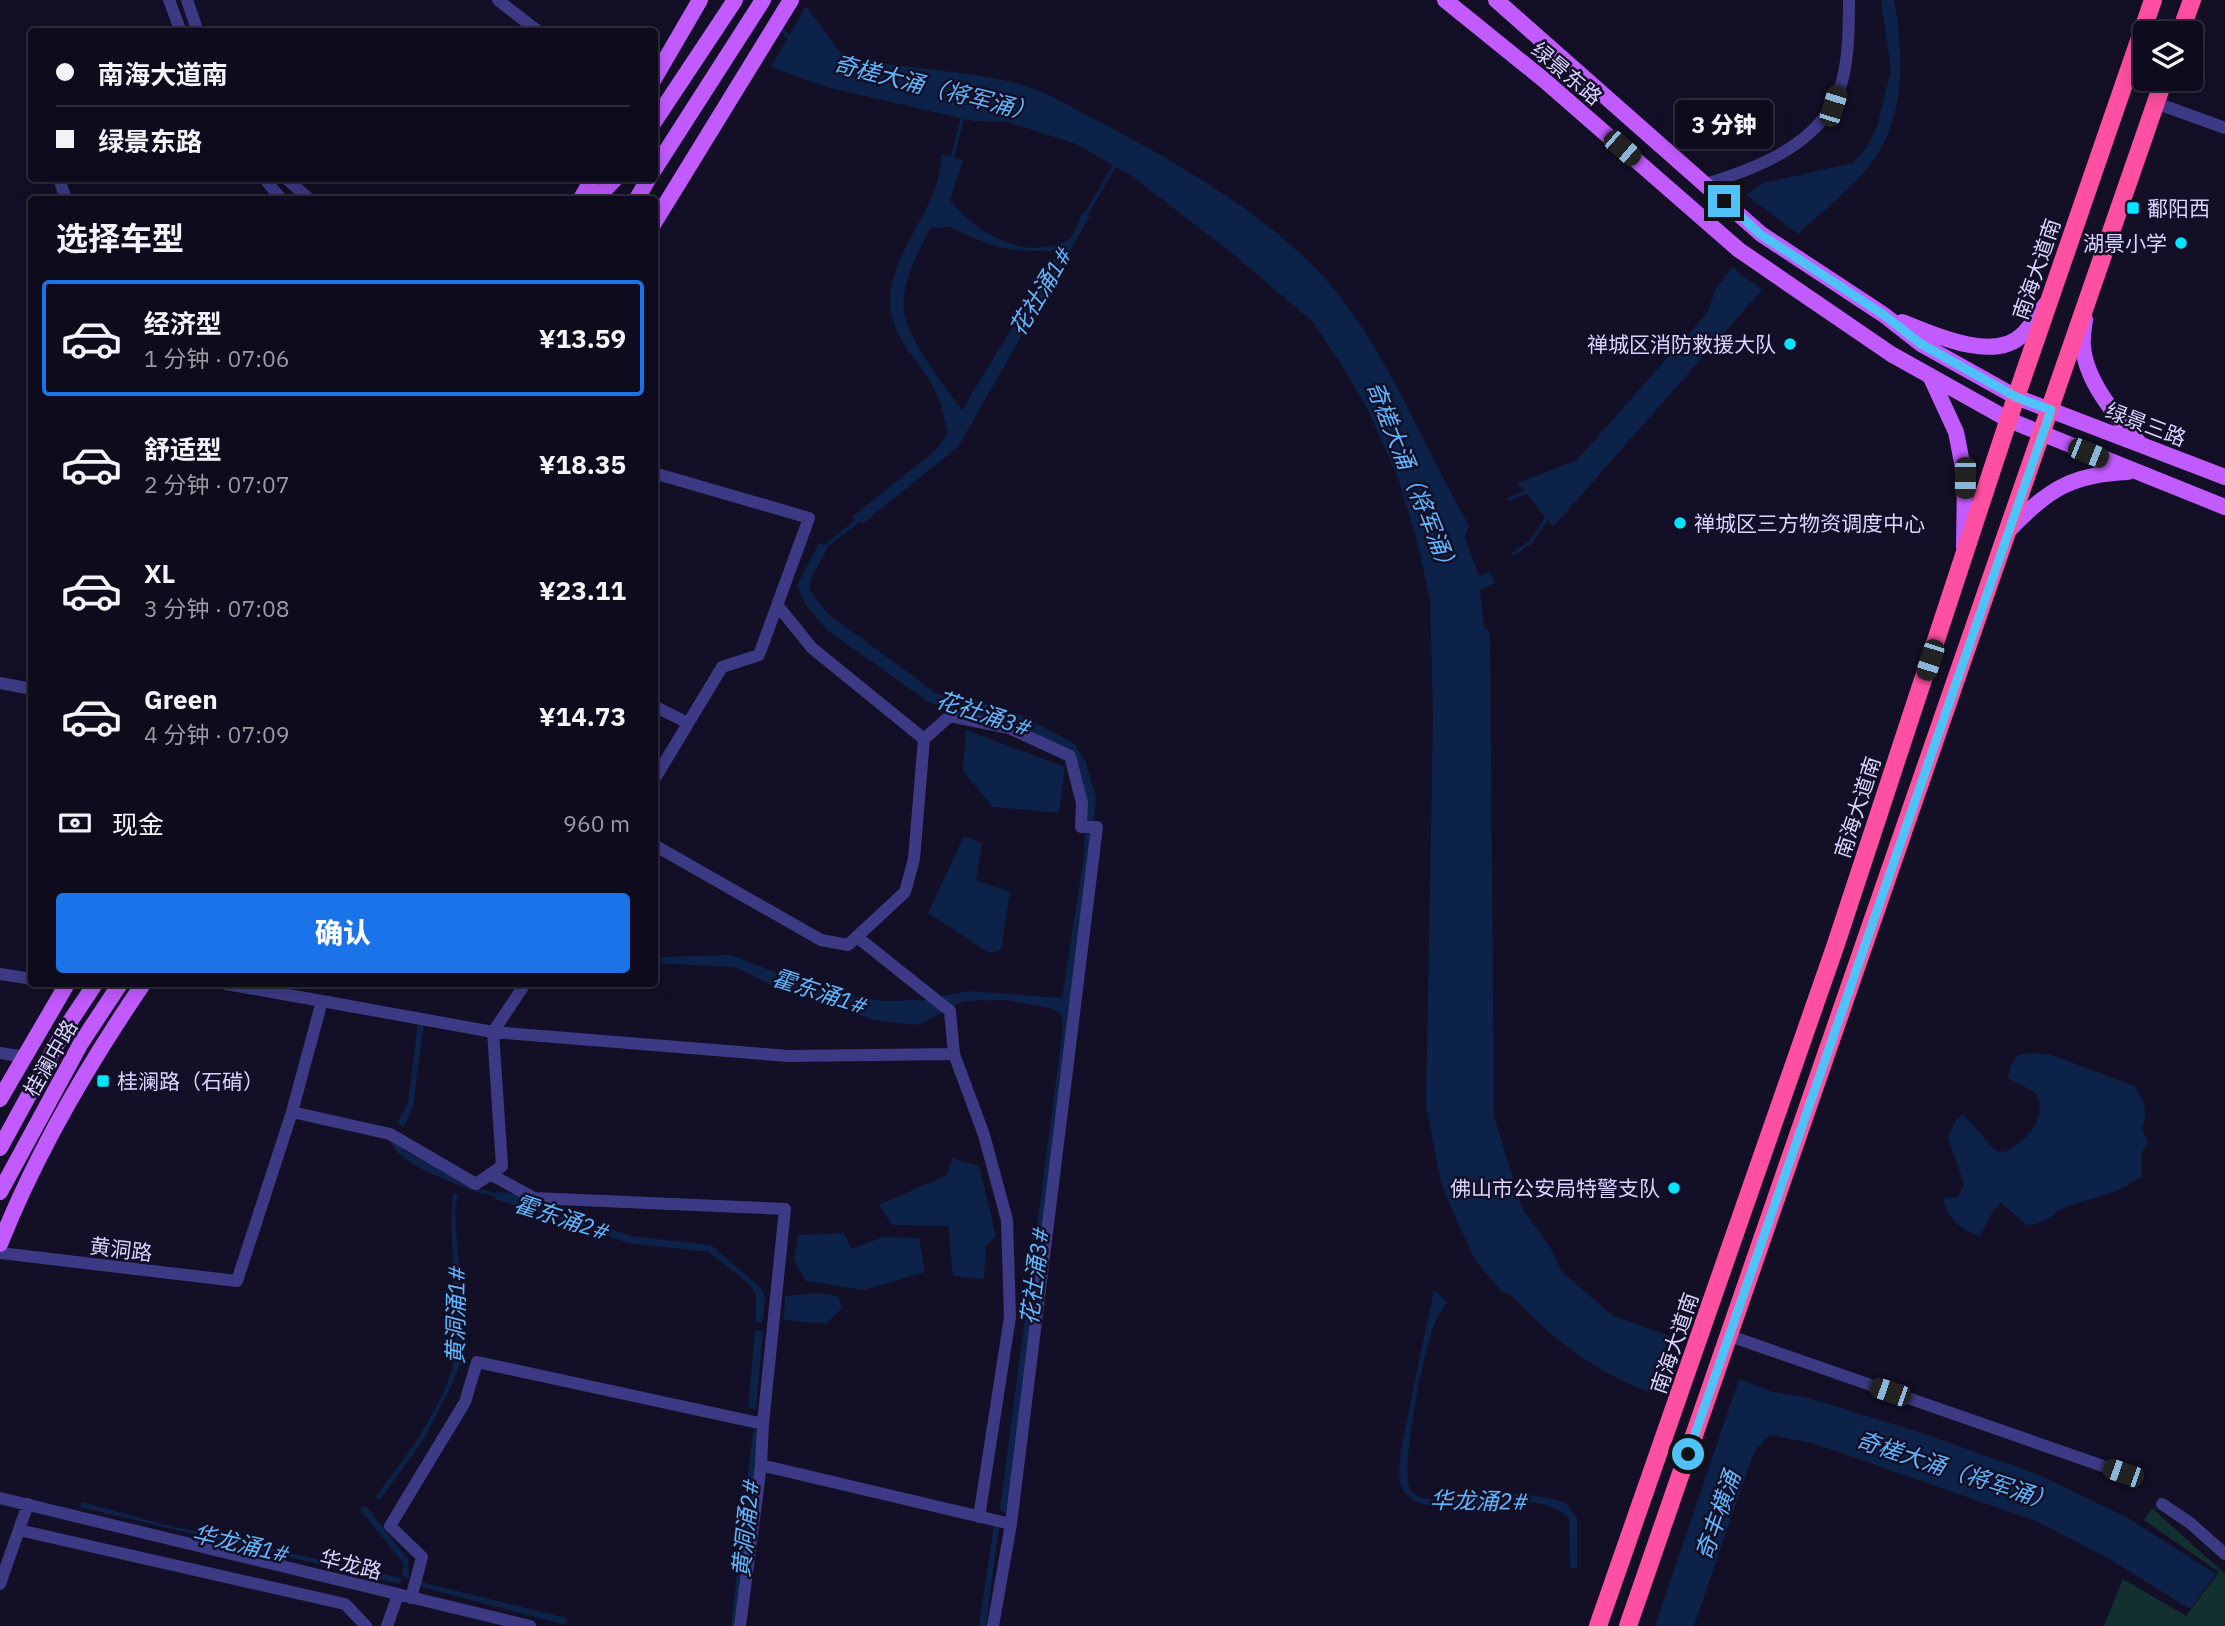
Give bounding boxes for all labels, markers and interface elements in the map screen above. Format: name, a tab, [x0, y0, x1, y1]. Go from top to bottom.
map controls	[2133, 21, 2203, 91]
button: layers	[2133, 21, 2203, 91]
street label: 绿景东路	[1526, 35, 1608, 111]
water label: 奇槎大涌（将军涌）	[831, 47, 1039, 127]
text: 南海大道南	[98, 57, 228, 91]
car	[1817, 83, 1850, 129]
callout: 3 分钟	[1675, 100, 1773, 148]
text: 3 分钟	[1691, 109, 1757, 139]
text: 绿景东路	[98, 124, 202, 158]
car	[1600, 126, 1645, 170]
route end	[1708, 185, 1740, 217]
place label: 鄱阳西	[2147, 194, 2210, 222]
marker: 鄱阳西	[2125, 200, 2141, 216]
street label: 南海大道南	[2006, 215, 2066, 323]
text: 选择车型	[56, 217, 184, 259]
place label: 湖景小学	[2083, 229, 2167, 257]
marker: 湖景小学	[2173, 235, 2189, 251]
water label: 花社涌1#	[1002, 241, 1078, 341]
text: 经济型	[144, 306, 222, 340]
icon: car	[60, 307, 123, 370]
text: ¥13.59	[539, 321, 626, 355]
place label: 禅城区消防救援大队	[1587, 330, 1776, 358]
marker: 禅城区消防救援大队	[1782, 336, 1798, 352]
text: 1 分钟 · 07:06	[144, 343, 290, 373]
water label: 奇槎大涌（将军涌）	[1360, 376, 1466, 580]
street label: 绿景三路	[2102, 396, 2190, 452]
text: 舒适型	[144, 432, 222, 466]
icon: car	[60, 433, 123, 496]
car	[2065, 435, 2112, 471]
text: ¥18.35	[539, 447, 626, 481]
car	[1955, 457, 1976, 499]
text: 2 分钟 · 07:07	[144, 469, 290, 499]
place label: 禅城区三方物资调度中心	[1694, 509, 1925, 537]
marker: 禅城区三方物资调度中心	[1672, 515, 1688, 531]
text: XL	[144, 556, 175, 590]
icon: car	[60, 559, 123, 622]
text: ¥23.11	[539, 573, 626, 607]
text: 3 分钟 · 07:08	[144, 593, 290, 623]
car	[1914, 637, 1947, 683]
text: Green	[144, 682, 218, 716]
water label: 花社涌3#	[933, 684, 1036, 743]
icon: car	[60, 685, 123, 748]
text: ¥14.73	[539, 699, 626, 733]
text: 4 分钟 · 07:09	[144, 719, 290, 749]
street label: 南海大道南	[1827, 753, 1887, 861]
icon: cash	[56, 804, 94, 842]
text: 现金	[112, 807, 164, 841]
text: 960 m	[563, 808, 630, 838]
button: 确认	[56, 893, 630, 973]
water label: 霍东涌1#	[769, 962, 872, 1021]
street label: 桂澜中路	[17, 1015, 83, 1101]
place label: 桂澜路（石𬒔）	[117, 1067, 264, 1095]
marker: 桂澜路（石𬒔）	[95, 1073, 111, 1089]
place label: 佛山市公安局特警支队	[1450, 1174, 1660, 1202]
marker: 佛山市公安局特警支队	[1666, 1180, 1682, 1196]
water label: 霍东涌2#	[511, 1188, 614, 1247]
water label: 花社涌3#	[1013, 1225, 1055, 1327]
street label: 黄洞路	[88, 1231, 154, 1267]
water label: 黄洞涌1#	[439, 1265, 471, 1364]
street label: 南海大道南	[1644, 1289, 1704, 1397]
car	[1867, 1375, 1914, 1409]
water label: 奇槎大涌（将军涌）	[1853, 1424, 2059, 1516]
route start	[1672, 1438, 1704, 1470]
car	[2100, 1456, 2147, 1490]
water label: 奇丰横涌	[1688, 1464, 1747, 1563]
water label: 黄洞涌2#	[725, 1477, 765, 1579]
water label: 华龙涌2#	[1430, 1484, 1529, 1516]
water label: 华龙涌1#	[190, 1517, 293, 1569]
street label: 华龙路	[317, 1543, 385, 1585]

